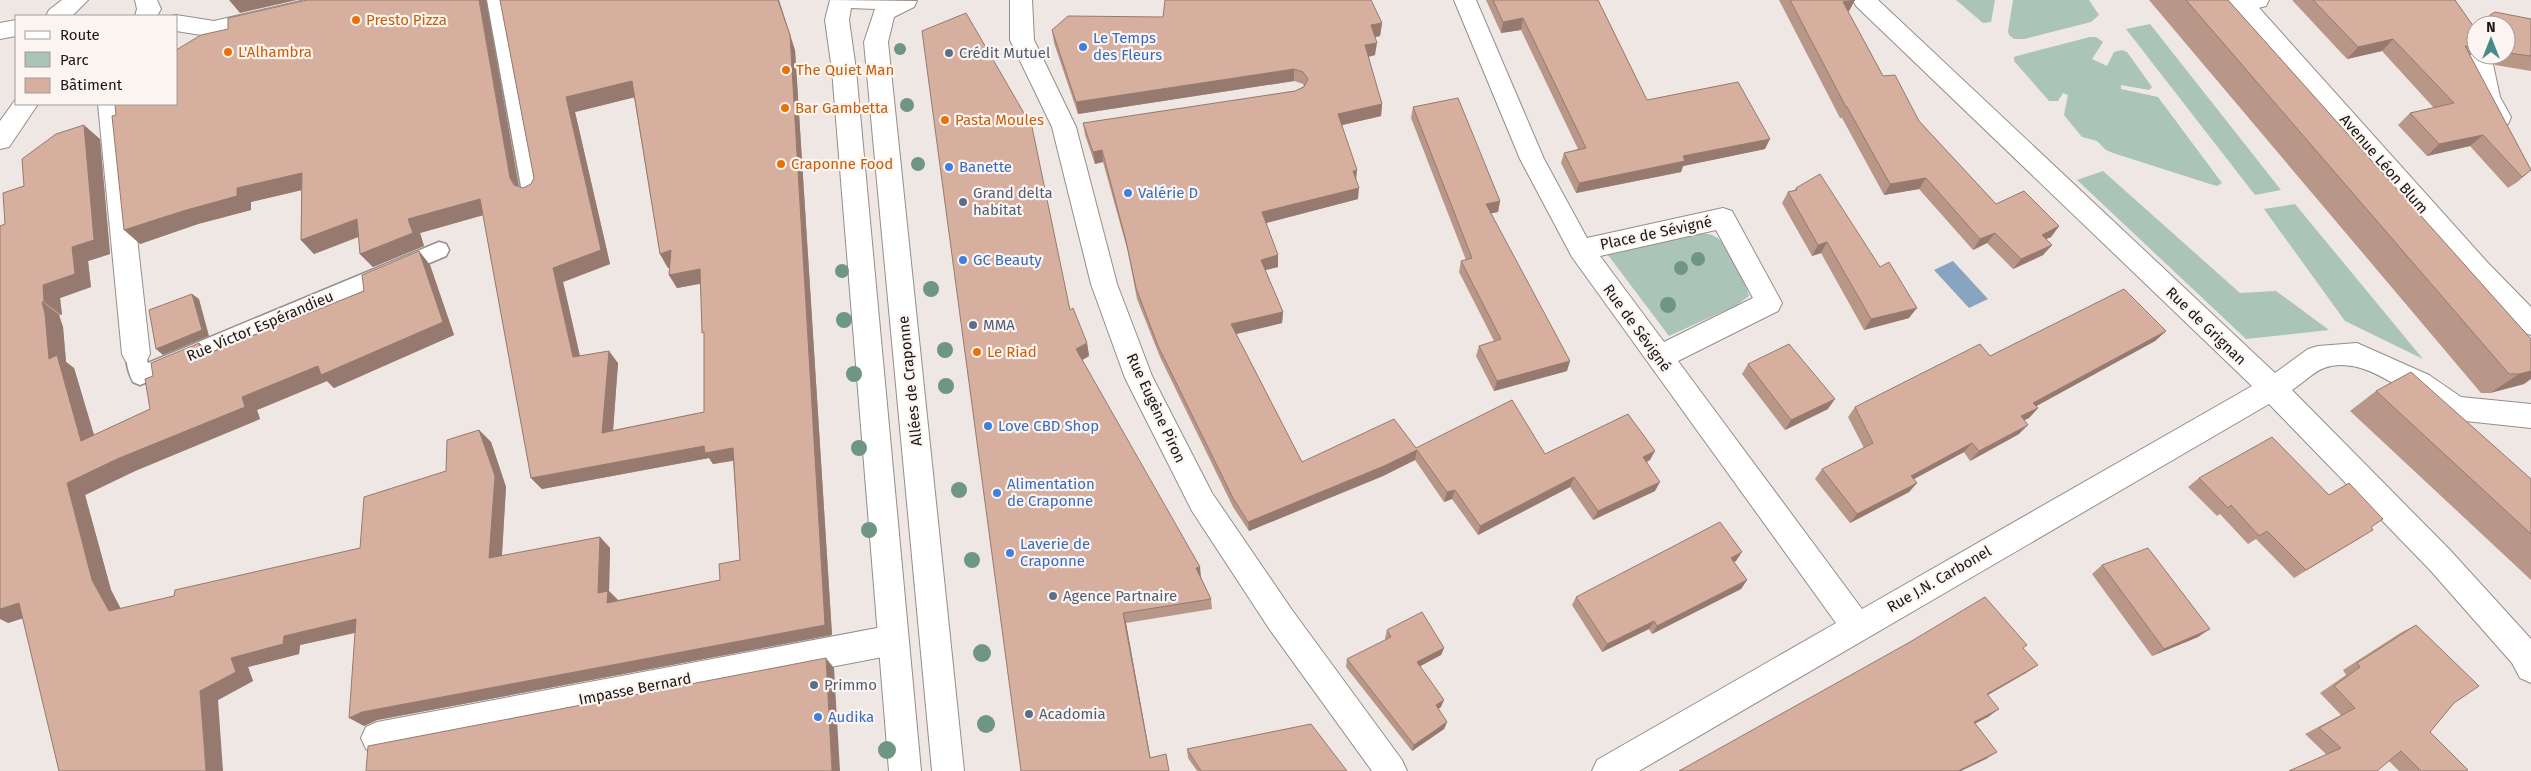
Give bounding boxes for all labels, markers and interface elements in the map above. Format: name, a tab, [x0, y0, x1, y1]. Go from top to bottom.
place label: Presto Pizza	[366, 11, 447, 29]
marker: Presto Pizza	[350, 14, 362, 26]
legend	[15, 15, 178, 105]
north arrow	[2466, 15, 2516, 65]
text: N	[2486, 19, 2496, 36]
text: Route	[60, 26, 100, 44]
place label: Le Temps des Fleurs	[1093, 29, 1162, 64]
marker: Le Temps des Fleurs	[1077, 41, 1089, 53]
place label: L'Alhambra	[238, 43, 312, 61]
place label: Crédit Mutuel	[959, 44, 1051, 62]
marker: L'Alhambra	[222, 46, 234, 58]
marker: Crédit Mutuel	[943, 47, 955, 59]
text: Parc	[60, 51, 89, 69]
place label: The Quiet Man	[796, 61, 894, 79]
marker: The Quiet Man	[780, 64, 792, 76]
text: Bâtiment	[60, 76, 123, 94]
place label: Bar Gambetta	[795, 99, 889, 117]
marker: Bar Gambetta	[779, 102, 791, 114]
place label: Pasta Moules	[955, 111, 1044, 129]
street label: Avenue Léon Blum	[2336, 111, 2432, 217]
marker: Pasta Moules	[939, 114, 951, 126]
place label: Craponne Food	[791, 155, 893, 173]
marker: Craponne Food	[775, 158, 787, 170]
place label: Banette	[959, 158, 1012, 176]
marker: Banette	[943, 161, 955, 173]
place label: Grand delta habitat	[973, 184, 1053, 219]
place label: Valérie D	[1138, 184, 1198, 202]
marker: Valérie D	[1122, 187, 1134, 199]
marker: Grand delta habitat	[957, 196, 969, 208]
street label: Place de Sévigné	[1598, 212, 1714, 254]
place label: GC Beauty	[973, 251, 1042, 269]
marker: GC Beauty	[957, 254, 969, 266]
street label: Rue de Sévigné	[1599, 281, 1675, 375]
street label: Rue de Grignan	[2162, 283, 2250, 369]
street label: Rue Victor Espérandieu	[184, 287, 336, 365]
street label: Allées de Craponne	[894, 315, 926, 447]
place label: MMA	[983, 316, 1015, 334]
marker: MMA	[967, 319, 979, 331]
place label: Le Riad	[987, 343, 1037, 361]
marker: Le Riad	[971, 346, 983, 358]
street label: Rue Eugène Piron	[1123, 350, 1189, 466]
place label: Love CBD Shop	[998, 417, 1099, 435]
marker: Love CBD Shop	[982, 420, 994, 432]
place label: Alimentation de Craponne	[1007, 475, 1095, 510]
marker: Alimentation de Craponne	[991, 487, 1003, 499]
place label: Laverie de Craponne	[1020, 535, 1090, 570]
street label: Rue J.N. Carbonel	[1884, 542, 1995, 616]
marker: Laverie de Craponne	[1004, 547, 1016, 559]
place label: Agence Partnaire	[1063, 587, 1177, 605]
marker: Agence Partnaire	[1047, 590, 1059, 602]
street label: Impasse Bernard	[577, 669, 693, 709]
place label: Primmo	[824, 676, 877, 694]
marker: Primmo	[808, 679, 820, 691]
place label: Acadomia	[1039, 705, 1106, 723]
place label: Audika	[828, 708, 874, 726]
marker: Acadomia	[1023, 708, 1035, 720]
marker: Audika	[812, 711, 824, 723]

